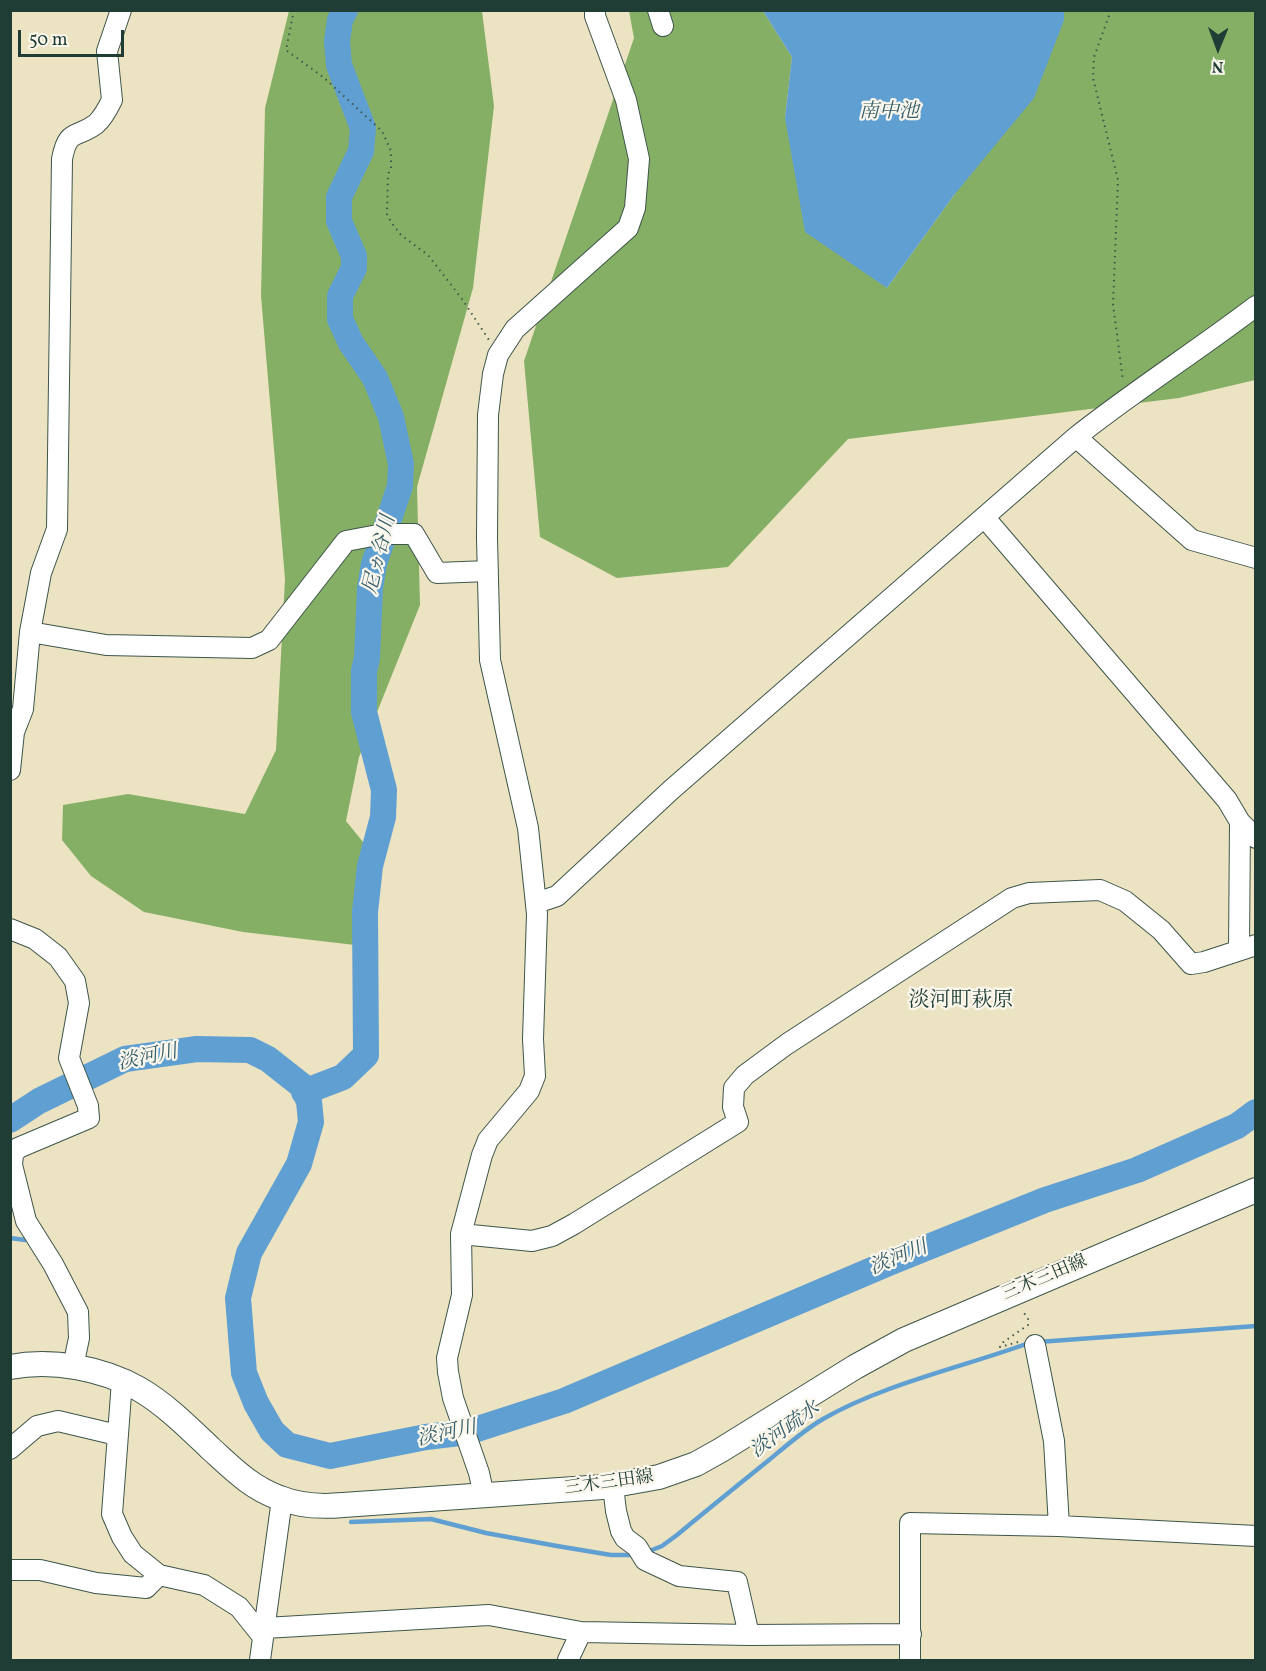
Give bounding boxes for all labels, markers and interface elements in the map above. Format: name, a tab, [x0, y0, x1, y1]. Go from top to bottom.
scale bar	[21, 18, 128, 56]
north arrow	[1188, 18, 1248, 78]
text: 50 m	[29, 28, 68, 53]
text: N	[1212, 55, 1224, 77]
water label: 南中池	[859, 101, 919, 125]
water label: 尼ヵ谷川	[360, 513, 402, 597]
district label: 淡河町萩原	[909, 989, 1013, 1015]
water label: 淡河川	[116, 1041, 180, 1077]
water label: 淡河川	[867, 1237, 931, 1281]
street label: 三木三田線	[999, 1251, 1091, 1307]
water label: 淡河疏水	[747, 1398, 825, 1464]
water label: 淡河川	[415, 1417, 479, 1453]
street label: 三木三田線	[563, 1467, 655, 1501]

